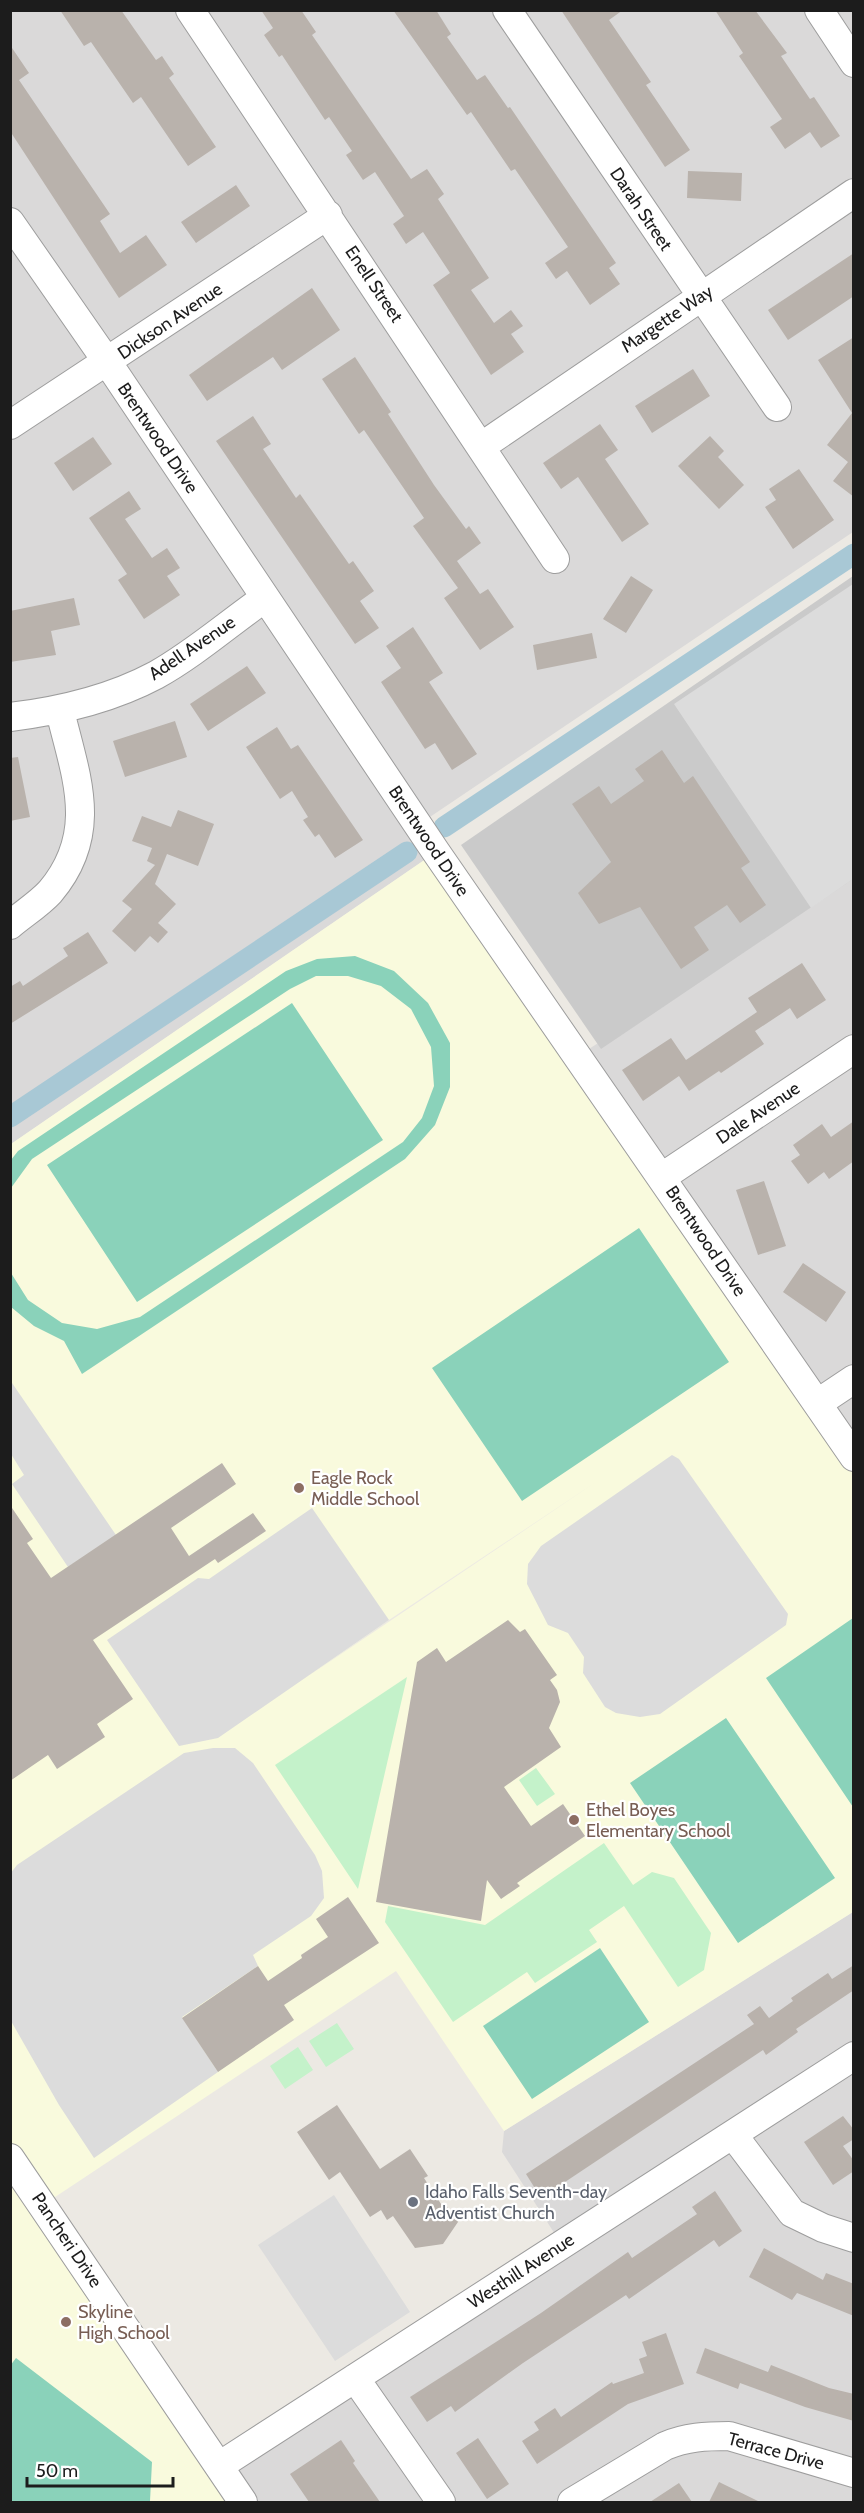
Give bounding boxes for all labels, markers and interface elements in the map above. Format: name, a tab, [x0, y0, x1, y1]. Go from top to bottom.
street label: Darah Street	[605, 163, 677, 255]
street label: Enell Street	[340, 241, 408, 327]
street label: Dickson Avenue	[113, 278, 227, 364]
street label: Margette Way	[617, 280, 717, 358]
street label: Brentwood Drive	[113, 379, 203, 497]
street label: Adell Avenue	[145, 611, 239, 685]
street label: Brentwood Drive	[384, 782, 474, 900]
street label: Dale Avenue	[712, 1077, 804, 1149]
street label: Brentwood Drive	[661, 1182, 751, 1300]
place label: Eagle Rock Middle School	[311, 1467, 420, 1510]
marker: Eagle Rock Middle School	[292, 1481, 306, 1495]
place label: Ethel Boyes Elementary School	[586, 1799, 731, 1842]
marker: Ethel Boyes Elementary School	[567, 1813, 581, 1827]
place label: Idaho Falls Seventh-day Adventist Church	[425, 2181, 607, 2224]
street label: Pancheri Drive	[27, 2188, 107, 2292]
marker: Idaho Falls Seventh-day Adventist Church	[406, 2195, 420, 2209]
street label: Westhill Avenue	[464, 2228, 578, 2314]
place label: Skyline High School	[78, 2301, 170, 2344]
marker: Skyline High School	[59, 2315, 73, 2329]
street label: Terrace Drive	[725, 2428, 827, 2474]
scale bar	[27, 2450, 172, 2488]
text: 50 m	[36, 2460, 78, 2482]

